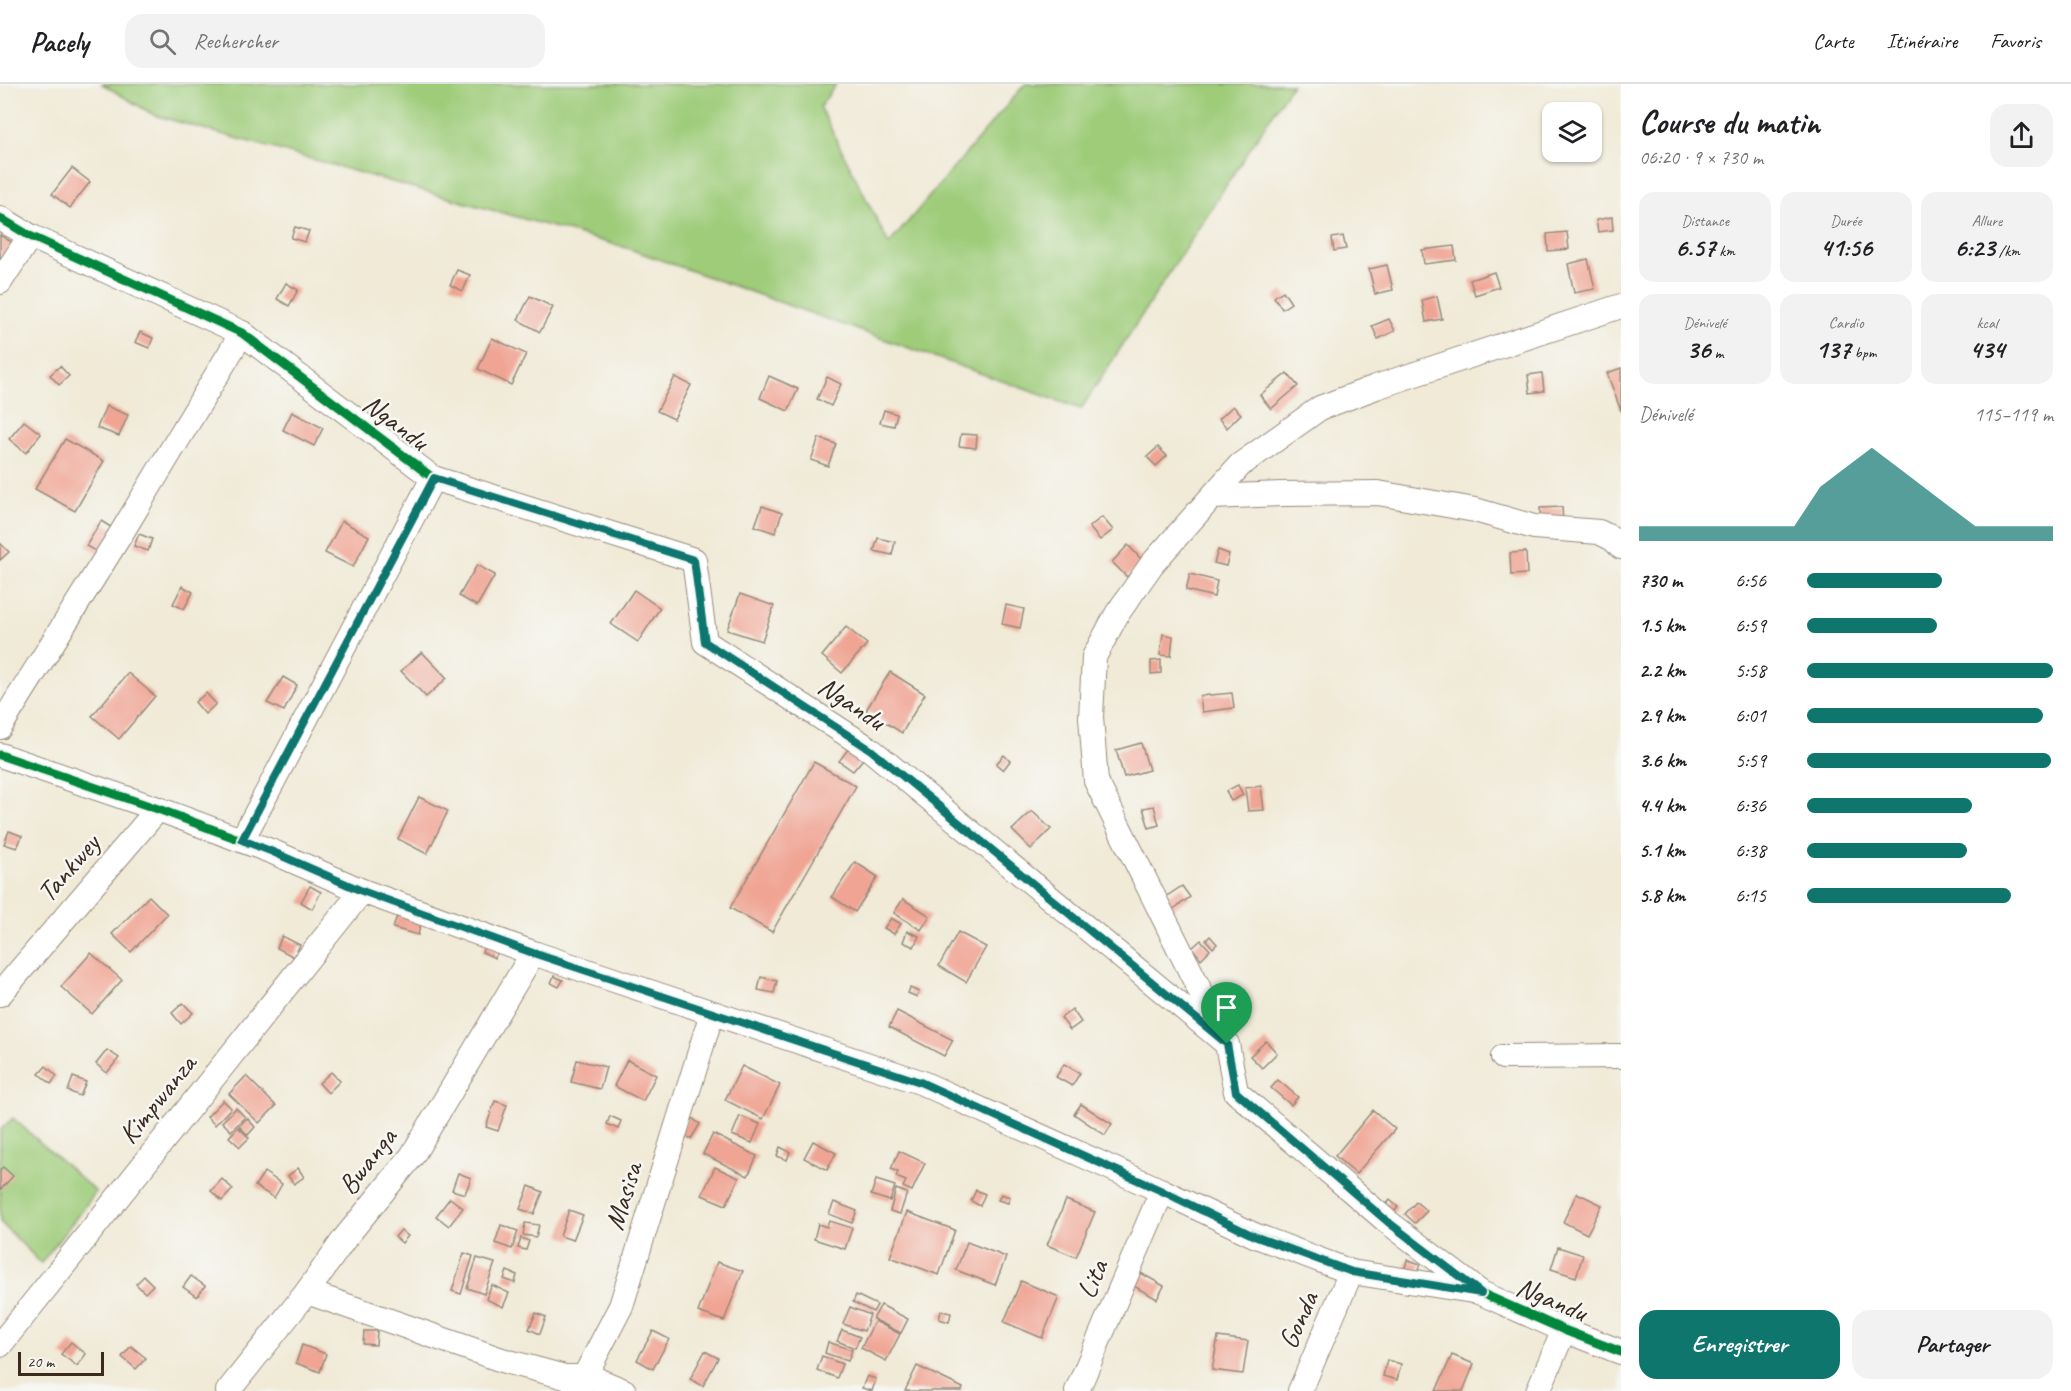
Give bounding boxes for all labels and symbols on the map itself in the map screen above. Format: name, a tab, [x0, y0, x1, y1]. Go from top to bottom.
street label: Ngandu	[356, 386, 437, 459]
street label: Ngandu	[812, 668, 893, 739]
street label: Tankwey	[29, 825, 109, 909]
pin	[1201, 982, 1252, 1044]
street label: Kimpwanza	[111, 1045, 205, 1151]
street label: Bwanga	[330, 1119, 405, 1201]
street label: Masisa	[596, 1156, 650, 1234]
street label: Lita	[1068, 1253, 1116, 1303]
street label: Ngandu	[1511, 1269, 1594, 1330]
street label: Gonda	[1270, 1285, 1327, 1354]
scale bar	[18, 1349, 104, 1376]

